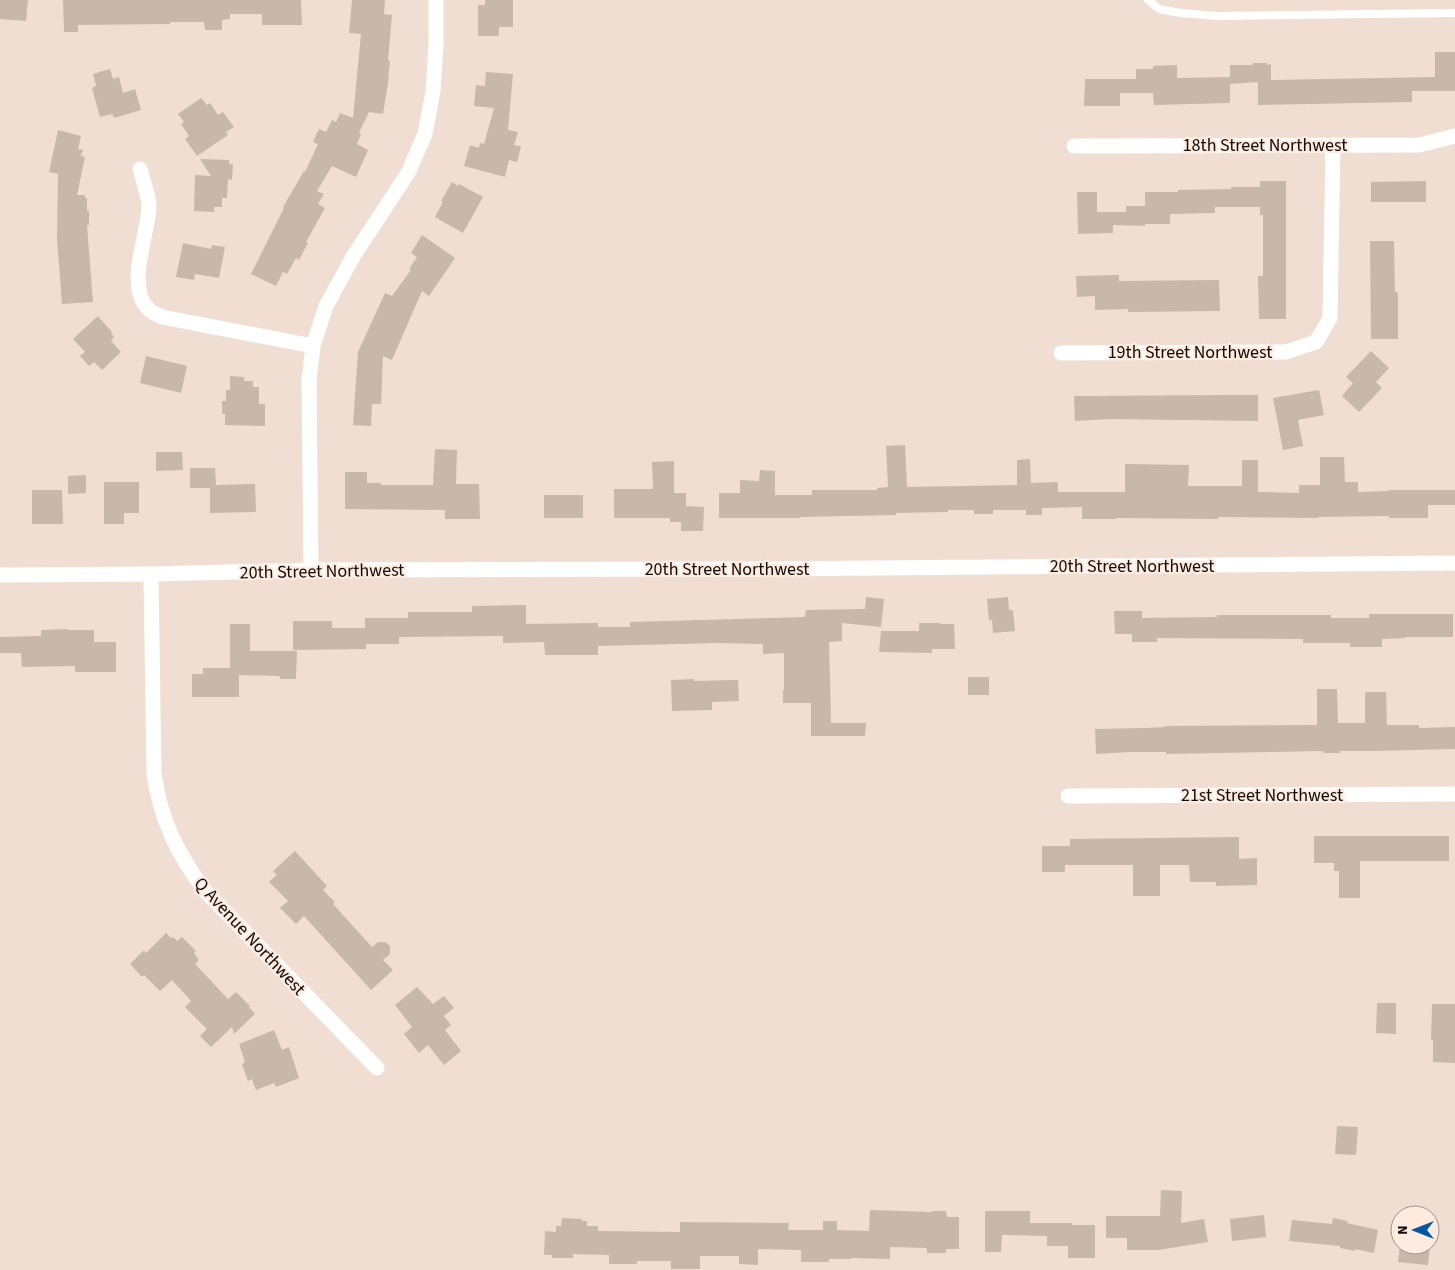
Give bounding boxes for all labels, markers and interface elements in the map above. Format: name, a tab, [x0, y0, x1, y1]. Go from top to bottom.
street label: 18th Street Northwest	[1183, 133, 1347, 158]
street label: 19th Street Northwest	[1108, 340, 1272, 365]
street label: 20th Street Northwest	[1050, 554, 1214, 579]
street label: 20th Street Northwest	[645, 557, 809, 582]
street label: 20th Street Northwest	[239, 558, 405, 585]
street label: 21st Street Northwest	[1181, 783, 1343, 808]
street label: Q Avenue Northwest	[188, 872, 311, 1001]
north arrow	[1390, 1205, 1440, 1255]
text: N	[1393, 1225, 1413, 1235]

